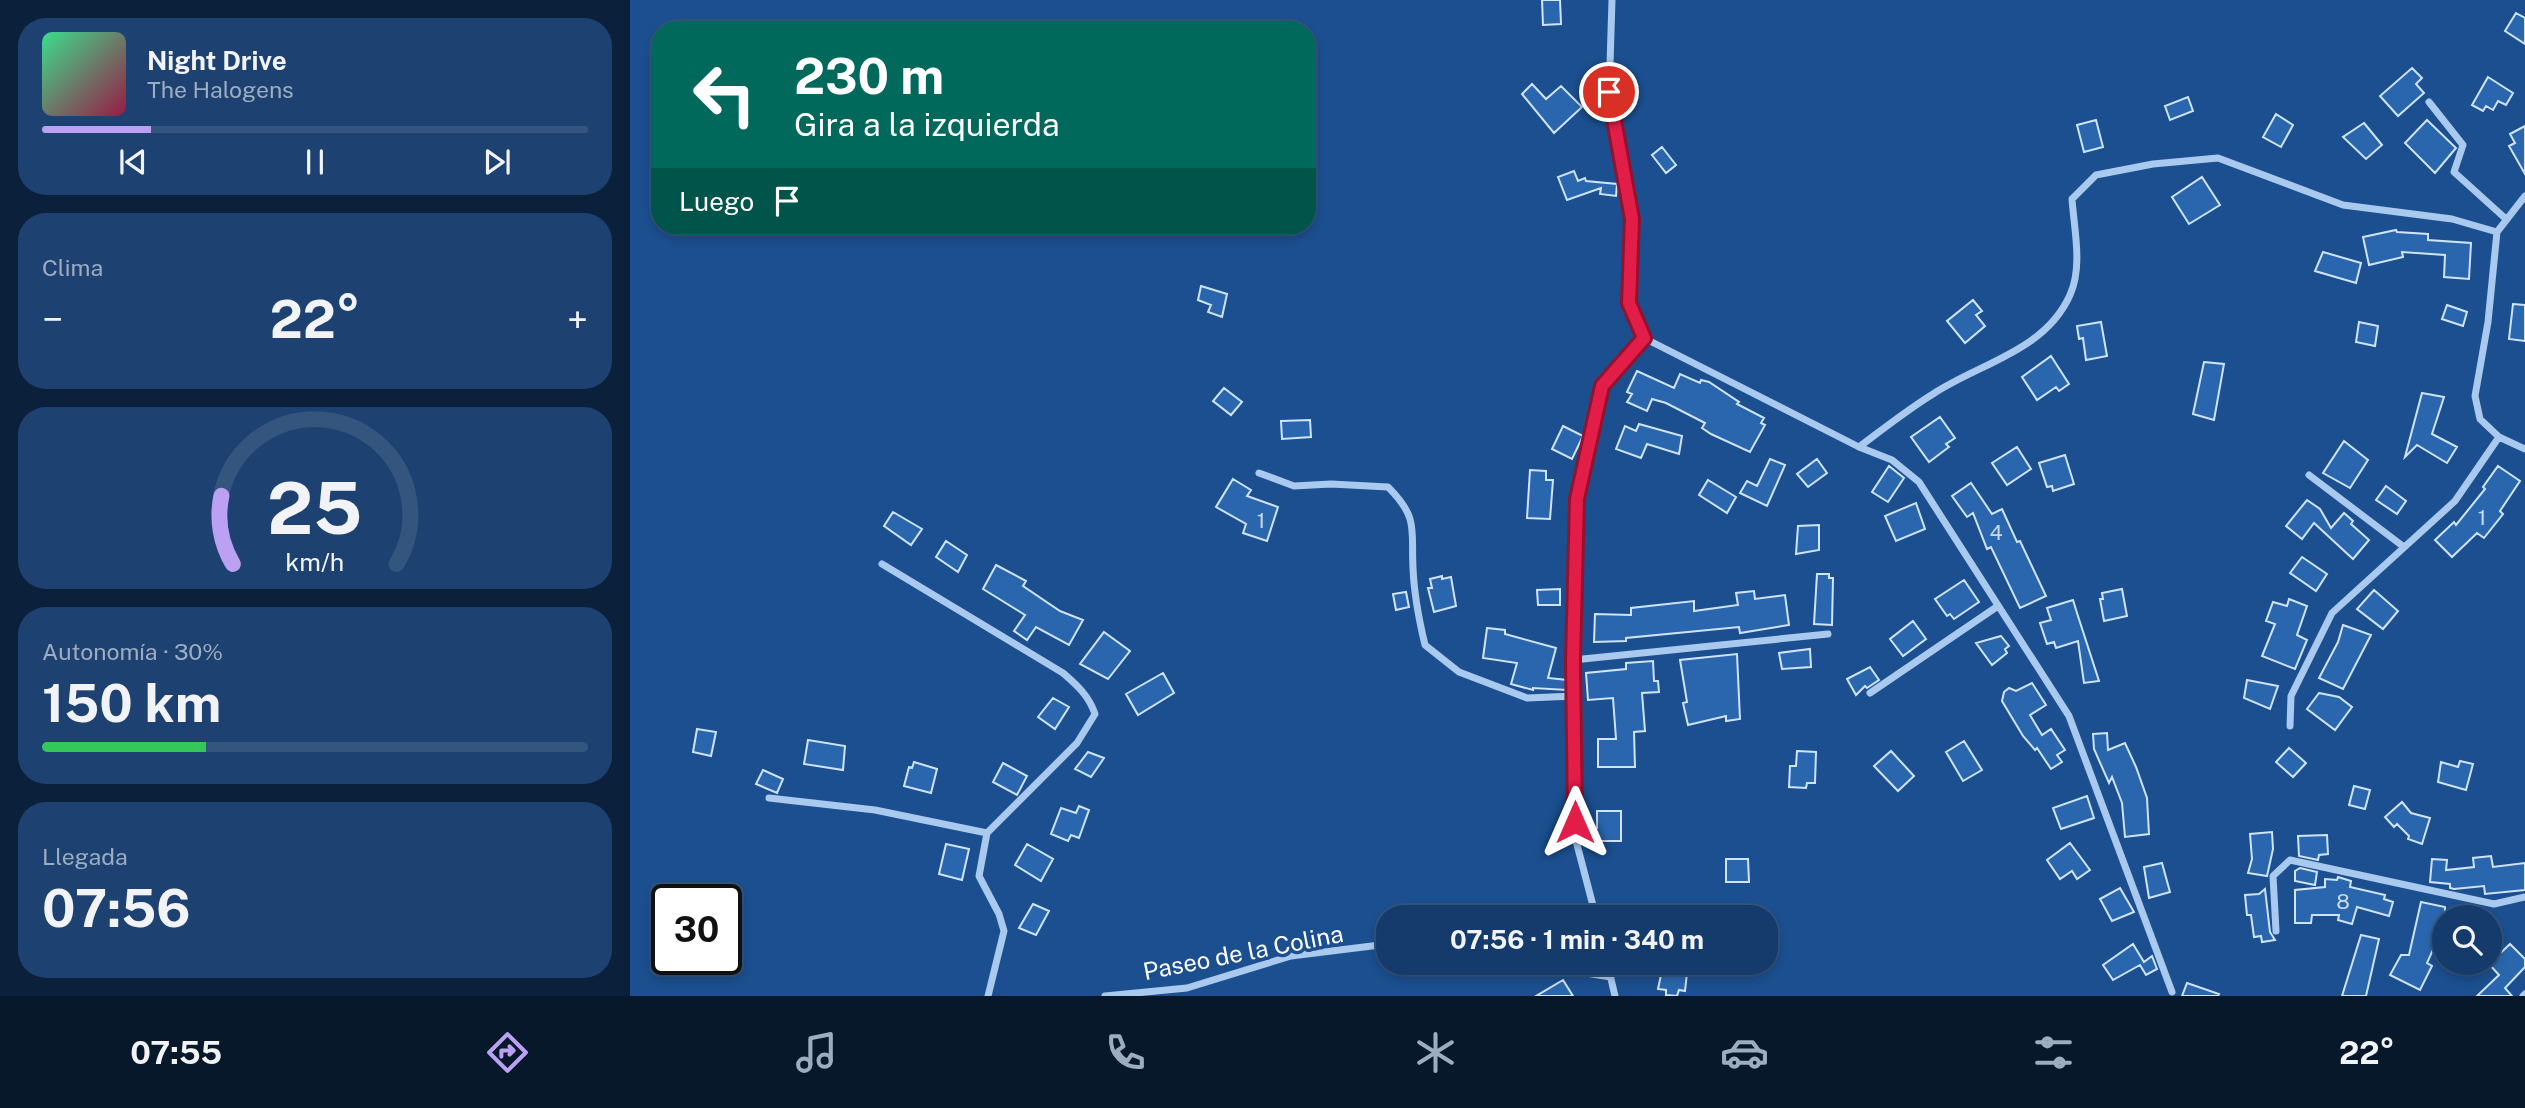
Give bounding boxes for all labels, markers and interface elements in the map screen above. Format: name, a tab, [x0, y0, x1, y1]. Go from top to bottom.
text: Night Drive	[147, 45, 287, 76]
text: 230 m	[794, 47, 944, 105]
icon: left	[679, 49, 770, 140]
pin	[1579, 62, 1639, 122]
icon: arrive	[1590, 73, 1628, 111]
text: The Halogens	[147, 76, 294, 103]
text: Gira a la izquierda	[794, 106, 1060, 143]
icon: previous	[114, 143, 152, 181]
icon: pause	[296, 143, 334, 181]
icon: next	[478, 143, 516, 181]
icon: arrive	[768, 182, 806, 220]
text: Luego	[679, 186, 754, 217]
text: Clima	[42, 254, 103, 281]
text: 22°	[270, 289, 360, 350]
text: −	[42, 297, 63, 342]
text: +	[567, 297, 588, 342]
text: 25	[267, 465, 363, 550]
house number: 1	[2478, 505, 2486, 530]
house number: 1	[1257, 508, 1265, 533]
house number: 4	[1989, 520, 2003, 545]
text: km/h	[286, 547, 344, 577]
text: Autonomía · 30%	[42, 638, 223, 665]
text: 150 km	[42, 673, 221, 734]
position arrow	[1538, 785, 1612, 859]
text: Llegada	[42, 843, 128, 870]
text: 07:56	[42, 878, 191, 939]
speed limit sign: 30	[651, 884, 742, 975]
house number: 8	[2336, 889, 2350, 914]
map controls	[2432, 905, 2502, 975]
button: search	[2432, 905, 2502, 975]
street label: Paseo de la Colina	[1141, 919, 1345, 985]
text: 07:56 · 1 min · 340 m	[1450, 924, 1704, 955]
icon: directions	[483, 1028, 532, 1077]
icon: music	[792, 1028, 841, 1077]
icon: phone	[1101, 1028, 1150, 1077]
icon: climate	[1411, 1028, 1460, 1077]
icon: car	[1720, 1028, 1769, 1077]
icon: filters	[2029, 1028, 2078, 1077]
text: 07:55	[130, 1034, 222, 1071]
text: 22°	[2339, 1034, 2395, 1071]

